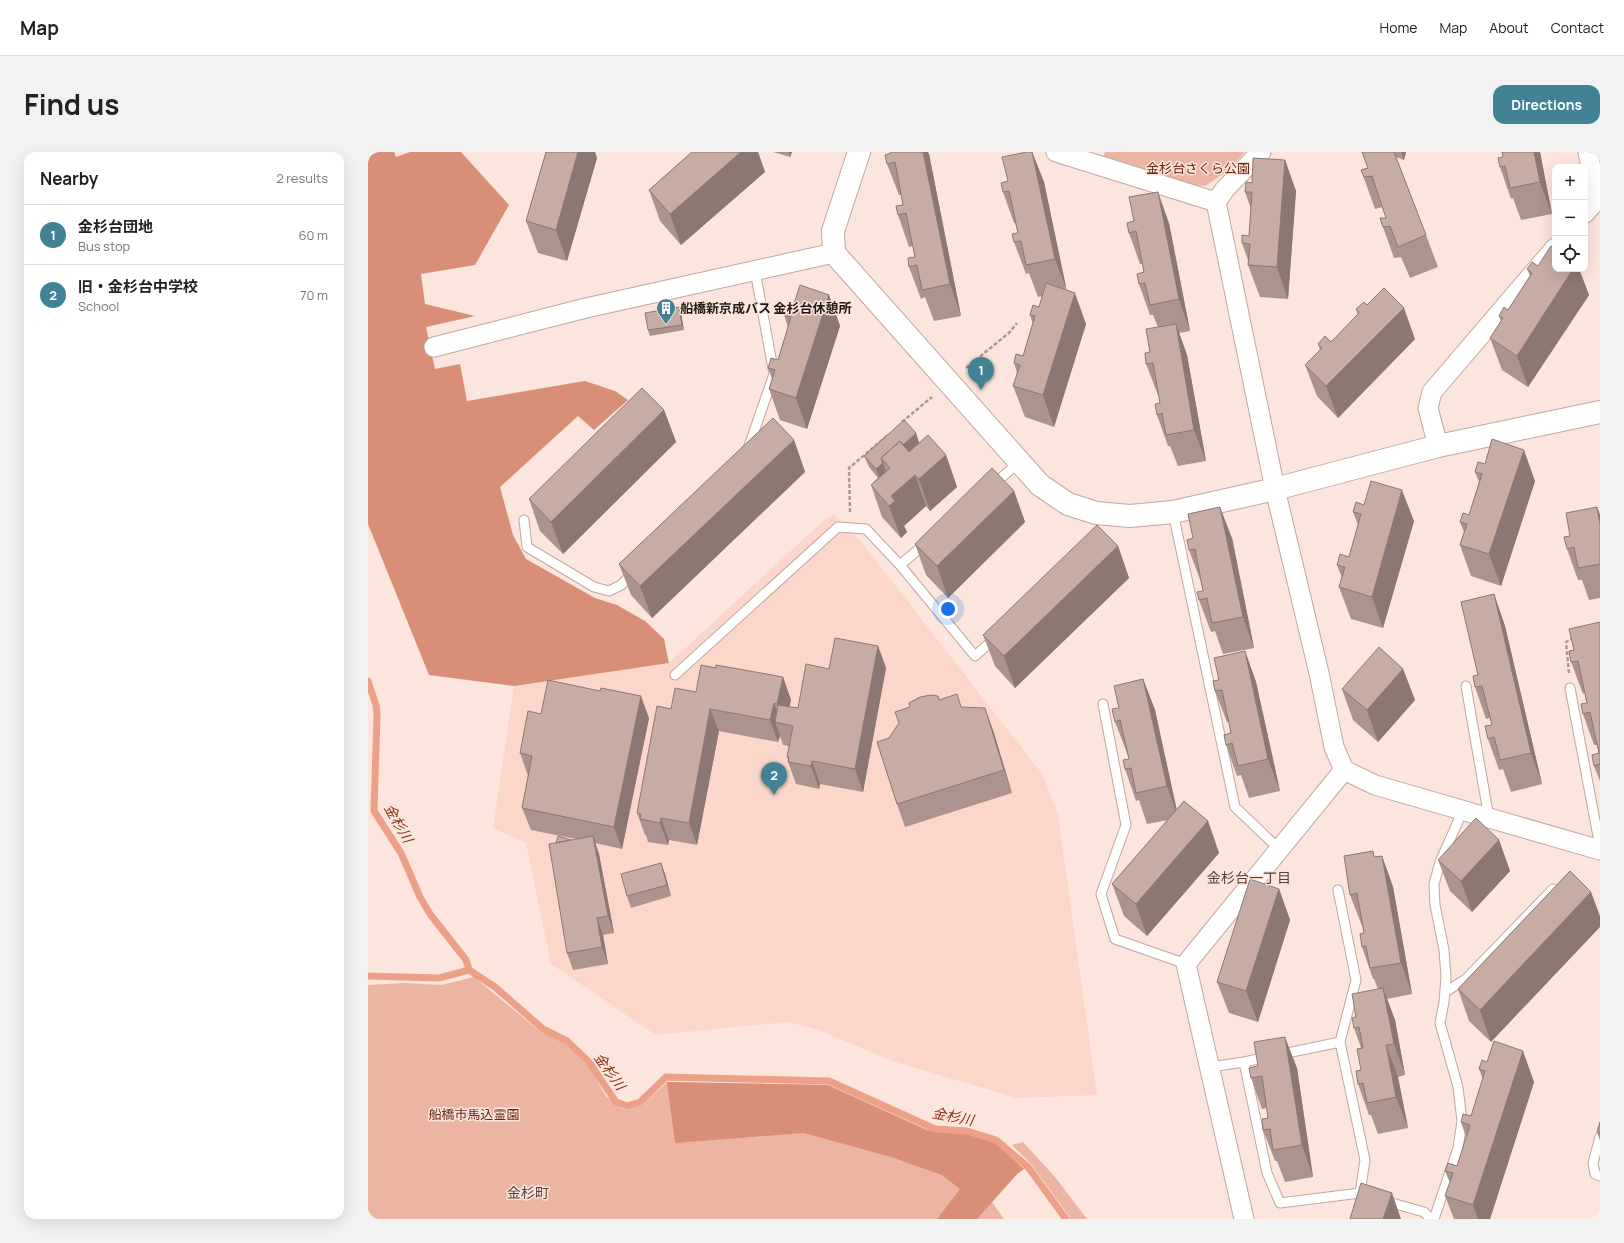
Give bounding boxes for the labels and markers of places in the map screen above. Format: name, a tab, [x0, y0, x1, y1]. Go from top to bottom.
building icon: 船橋新京成バス 金杉台休憩所	[655, 297, 677, 325]
place label: 船橋新京成バス 金杉台休憩所	[680, 299, 852, 317]
pin: 1	[968, 357, 994, 390]
pin: 2	[761, 762, 787, 795]

